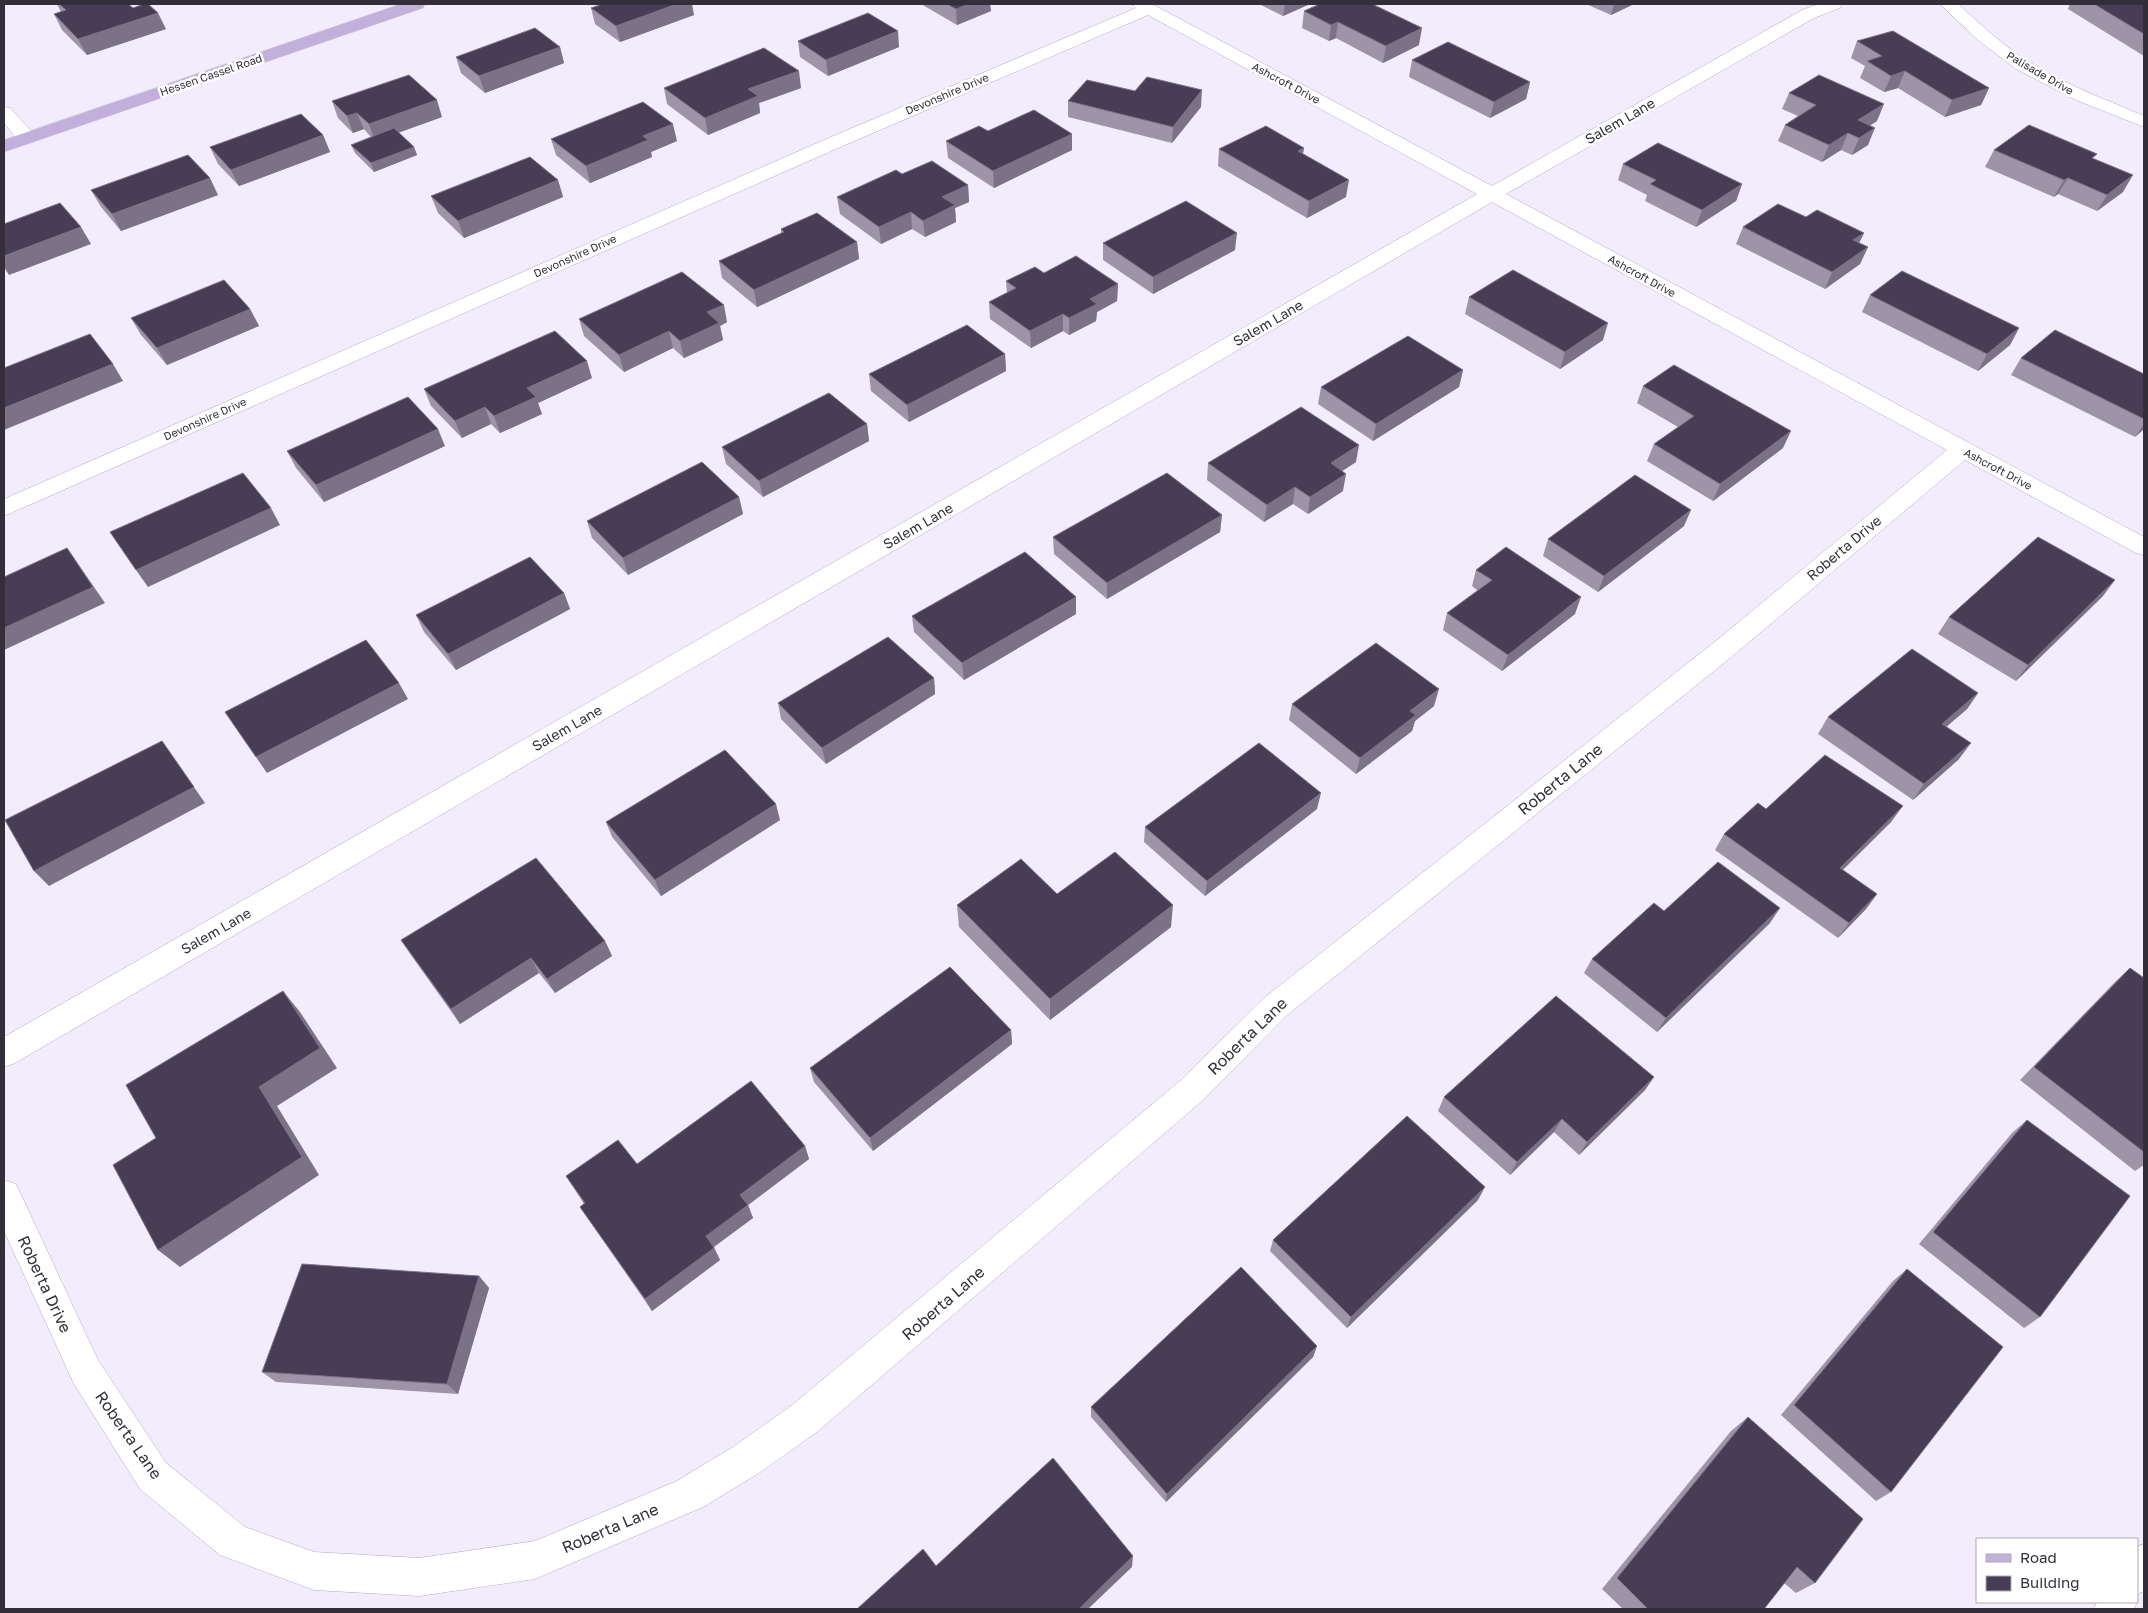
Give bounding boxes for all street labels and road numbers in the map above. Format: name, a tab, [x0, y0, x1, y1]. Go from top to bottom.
street label: Palisade Drive	[2005, 48, 2076, 97]
street label: Hessen Cassel Road	[158, 51, 264, 98]
street label: Ashcroft Drive	[1250, 59, 1322, 106]
street label: Devonshire Drive	[903, 70, 990, 117]
street label: Salem Lane	[1582, 94, 1658, 147]
street label: Devonshire Drive	[531, 231, 618, 280]
street label: Ashcroft Drive	[1606, 252, 1678, 299]
street label: Salem Lane	[1230, 296, 1306, 349]
street label: Devonshire Drive	[161, 394, 248, 443]
street label: Ashcroft Drive	[1962, 445, 2034, 492]
street label: Salem Lane	[880, 499, 956, 552]
street label: Roberta Drive	[1803, 512, 1884, 584]
street label: Salem Lane	[529, 701, 605, 754]
street label: Roberta Lane	[1514, 739, 1606, 819]
street label: Salem Lane	[178, 904, 254, 957]
street label: Roberta Lane	[1203, 993, 1291, 1079]
street label: Roberta Drive	[14, 1232, 76, 1336]
street label: Roberta Lane	[898, 1262, 988, 1344]
street label: Roberta Lane	[91, 1387, 167, 1483]
street label: Roberta Lane	[559, 1499, 661, 1557]

